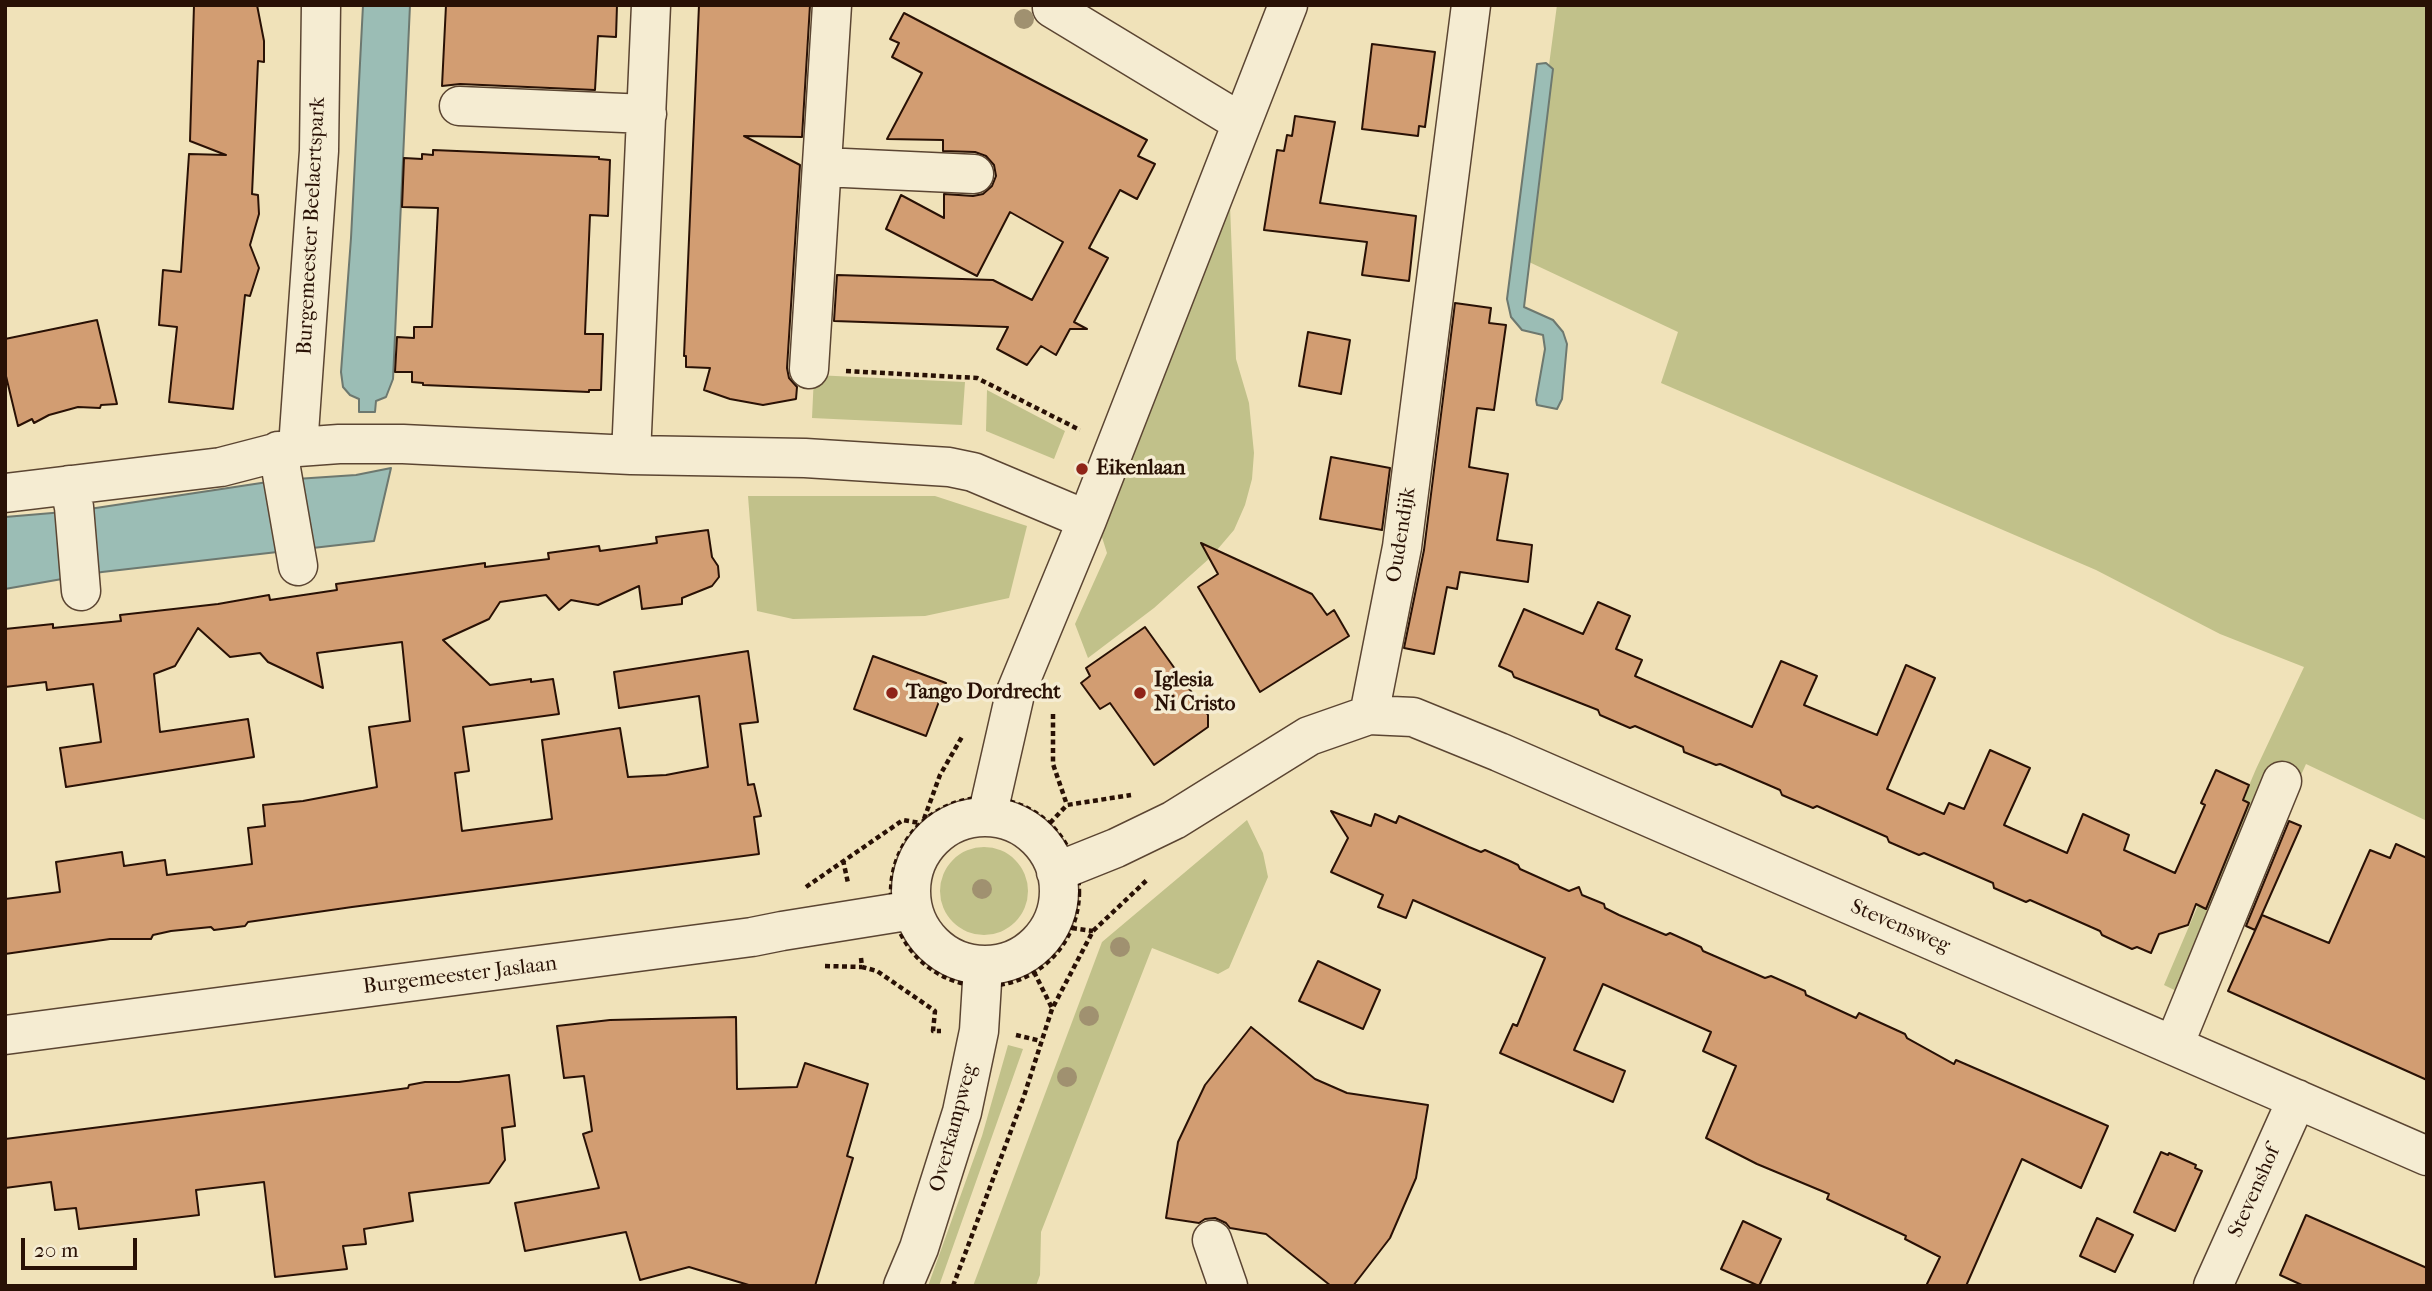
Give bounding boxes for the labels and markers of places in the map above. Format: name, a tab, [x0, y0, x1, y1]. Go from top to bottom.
place label: Eikenlaan	[1096, 456, 1186, 482]
marker: Eikenlaan	[1074, 461, 1090, 477]
place label: Iglesia Ni Cristo	[1154, 668, 1236, 718]
place label: Tango Dordrecht	[906, 680, 1061, 706]
marker: Tango Dordrecht	[884, 685, 900, 701]
marker: Iglesia Ni Cristo	[1132, 685, 1148, 701]

